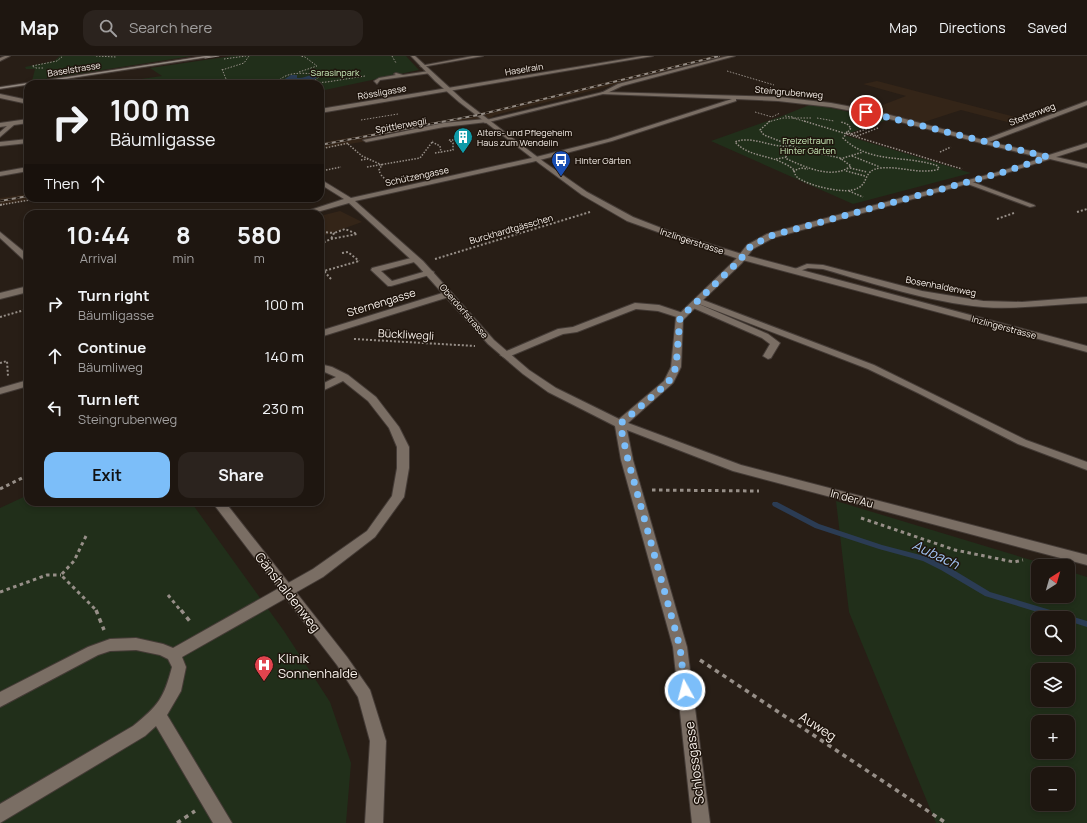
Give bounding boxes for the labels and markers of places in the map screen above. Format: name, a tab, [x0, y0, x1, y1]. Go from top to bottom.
pin	[849, 95, 883, 129]
building icon: Alters- und Pflegeheim Haus zum Wendelin	[452, 126, 474, 154]
place label: Alters- und Pflegeheim Haus zum Wendelin	[477, 126, 573, 149]
bus stop icon: Hinter Gärten	[550, 149, 572, 177]
place label: Hinter Gärten	[575, 154, 631, 167]
place label: Klinik Sonnenhalde	[278, 649, 358, 682]
hospital icon: Klinik Sonnenhalde	[253, 654, 275, 682]

